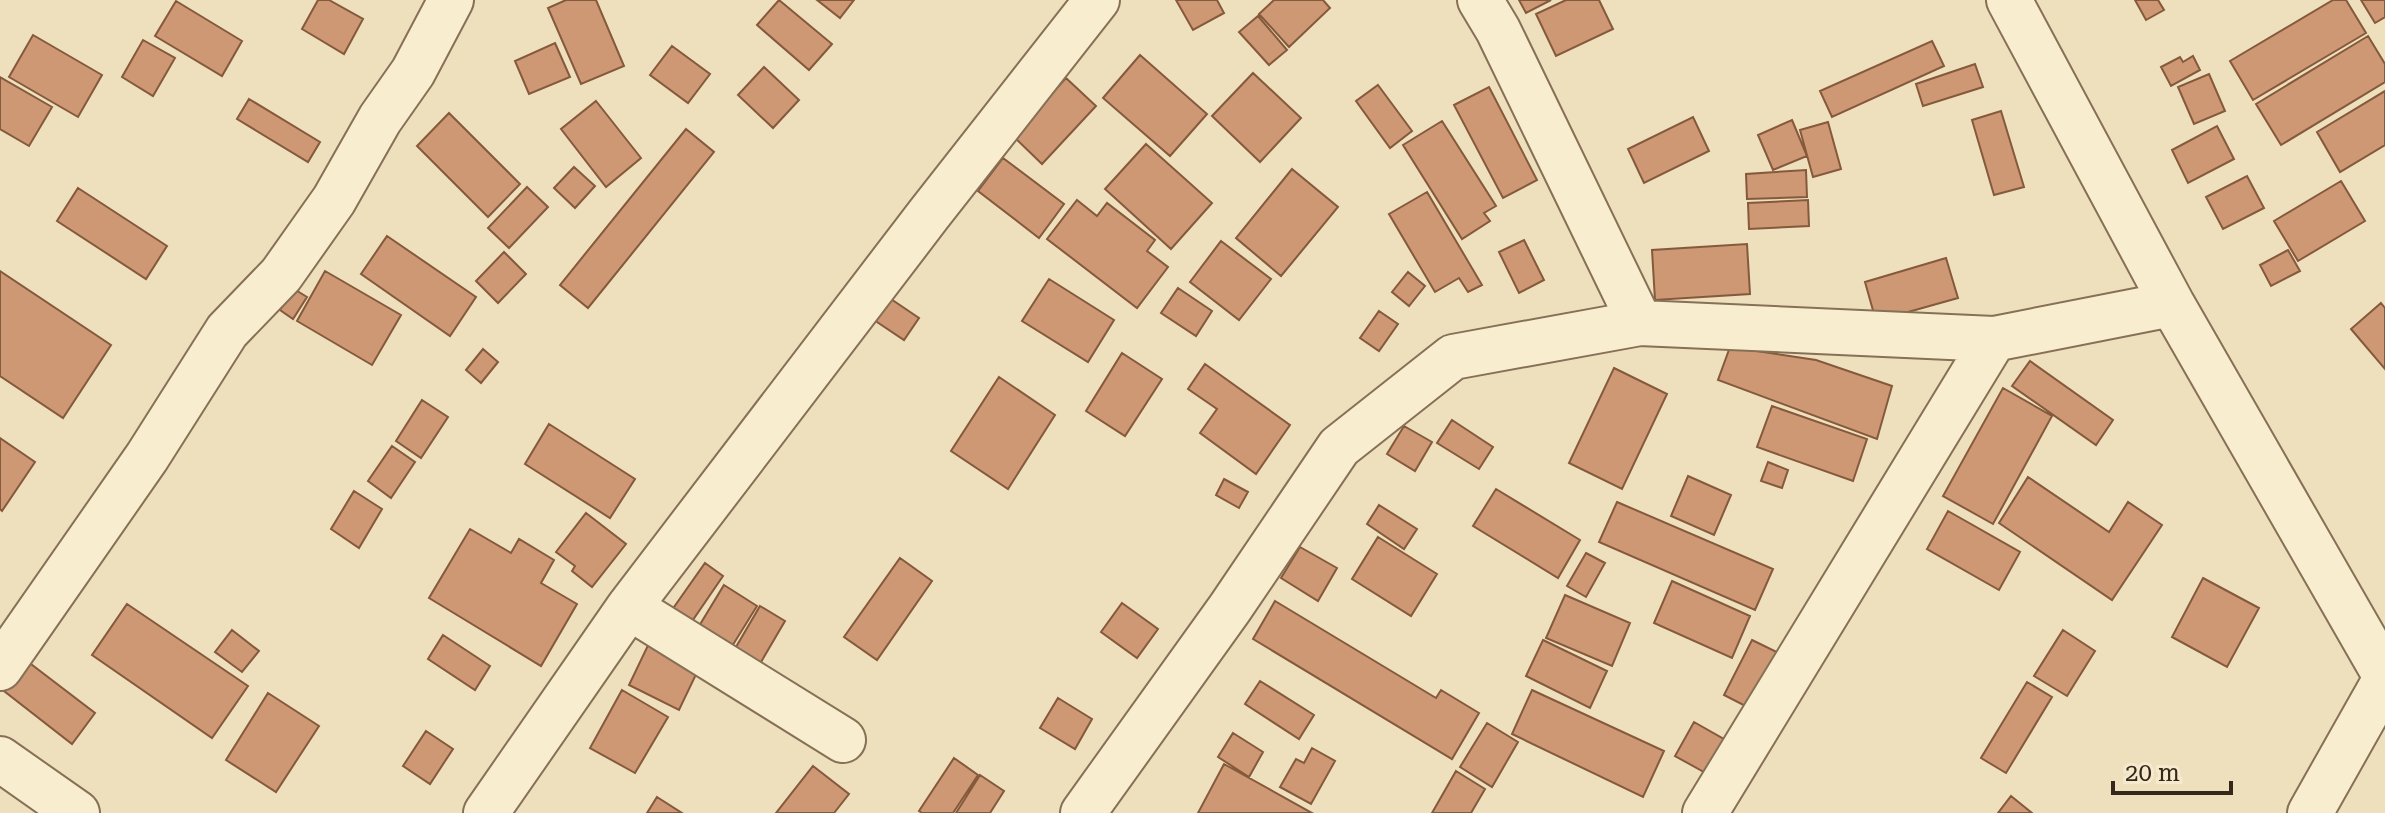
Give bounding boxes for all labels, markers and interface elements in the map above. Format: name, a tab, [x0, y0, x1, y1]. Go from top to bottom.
scale bar	[2113, 745, 2231, 795]
text: 20 m	[2125, 759, 2180, 787]

